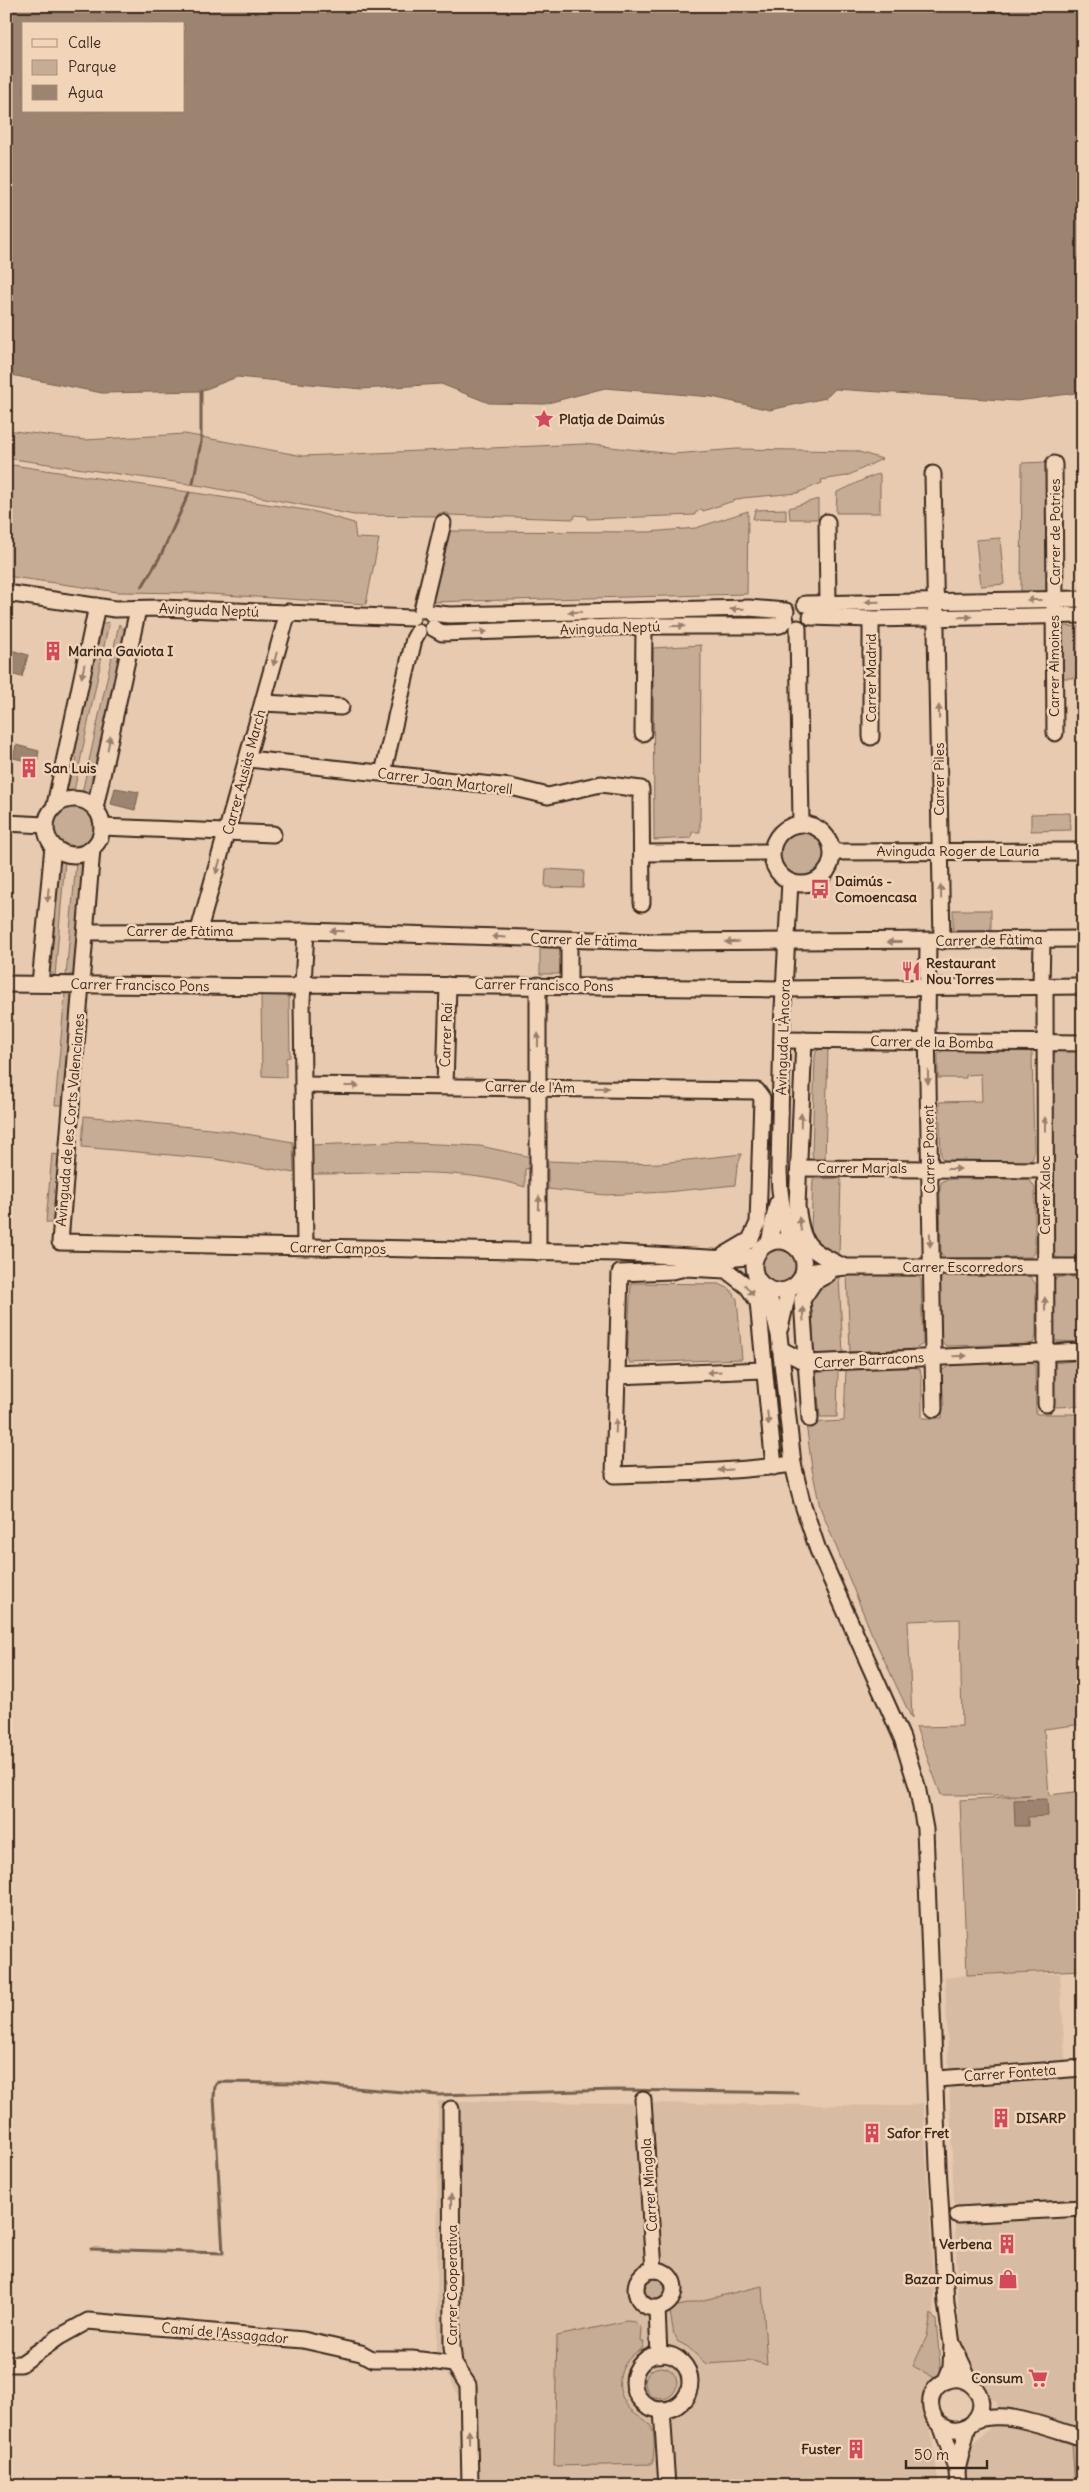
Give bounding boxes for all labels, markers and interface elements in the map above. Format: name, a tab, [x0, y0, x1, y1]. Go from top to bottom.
legend	[22, 22, 185, 112]
text: Calle	[68, 33, 101, 52]
text: Parque	[68, 57, 116, 76]
text: Agua	[68, 83, 104, 102]
place icon: Platja de Daimús	[533, 408, 555, 430]
place label: Platja de Daimús	[559, 410, 665, 428]
street label: Carrer de Potries	[1046, 478, 1064, 586]
one-way arrow	[1026, 596, 1042, 604]
one-way arrow	[863, 598, 879, 606]
street label: Avinguda Neptú	[159, 599, 259, 621]
one-way arrow	[729, 605, 745, 613]
one-way arrow	[566, 608, 582, 616]
one-way arrow	[957, 613, 973, 621]
street label: Carrer Almoines	[1045, 615, 1063, 717]
street label: Avinguda Neptú	[560, 617, 660, 639]
one-way arrow	[670, 622, 686, 630]
one-way arrow	[472, 628, 488, 636]
street label: Carrer Madrid	[862, 633, 880, 723]
building icon: Marina Gaviota I	[42, 640, 64, 662]
place label: Marina Gaviota I	[68, 642, 173, 660]
one-way arrow	[271, 652, 279, 667]
one-way arrow	[79, 664, 87, 679]
one-way arrow	[934, 704, 942, 720]
street label: Carrer Ausiàs March	[219, 707, 269, 837]
one-way arrow	[105, 735, 113, 750]
street label: Carrer Piles	[930, 742, 948, 816]
building icon: San Luis	[18, 757, 40, 779]
place label: San Luis	[44, 759, 97, 777]
street label: Carrer Joan Martorell	[377, 764, 513, 798]
street label: Avinguda Roger de Lauria	[877, 842, 1040, 860]
one-way arrow	[213, 859, 221, 874]
place label: Daimús - Comoencasa	[835, 872, 917, 906]
bus stop icon: Daimús - Comoencasa	[809, 878, 831, 900]
one-way arrow	[937, 884, 945, 900]
one-way arrow	[44, 887, 52, 903]
street label: Carrer de Fàtima	[126, 922, 234, 940]
one-way arrow	[328, 927, 344, 935]
street label: Carrer de Fàtima	[530, 929, 638, 951]
street label: Carrer de Fàtima	[935, 930, 1043, 950]
one-way arrow	[491, 933, 507, 941]
one-way arrow	[886, 937, 902, 945]
one-way arrow	[723, 938, 739, 946]
place label: Restaurant Nou Torres	[926, 954, 996, 988]
restaurant icon: Restaurant Nou Torres	[900, 960, 922, 982]
street label: Carrer Francisco Pons	[70, 975, 210, 995]
street label: Carrer Francisco Pons	[474, 975, 614, 995]
street label: Avinguda L'Àncora	[772, 978, 794, 1096]
street label: Carrer Raí	[436, 1002, 456, 1068]
street label: Avinguda de les Corts Valencianes	[52, 1013, 88, 1227]
one-way arrow	[534, 1032, 542, 1048]
street label: Carrer de la Bomba	[870, 1032, 994, 1052]
one-way arrow	[924, 1070, 932, 1086]
street label: Carrer de l'Am	[485, 1077, 575, 1097]
one-way arrow	[344, 1082, 360, 1090]
one-way arrow	[594, 1084, 610, 1092]
street label: Carrer Ponent	[919, 1104, 939, 1194]
one-way arrow	[798, 1111, 806, 1127]
one-way arrow	[1041, 1116, 1049, 1132]
street label: Carrer Xaloc	[1036, 1155, 1054, 1235]
street label: Carrer Marjals	[817, 1159, 907, 1177]
one-way arrow	[946, 1165, 962, 1173]
one-way arrow	[535, 1195, 543, 1211]
one-way arrow	[795, 1215, 803, 1231]
one-way arrow	[927, 1232, 935, 1248]
street label: Carrer Campos	[290, 1238, 386, 1258]
street label: Carrer Escorredors	[903, 1258, 1023, 1276]
one-way arrow	[743, 1283, 754, 1296]
one-way arrow	[1041, 1296, 1049, 1312]
one-way arrow	[799, 1306, 807, 1322]
street label: Carrer Barracons	[813, 1348, 925, 1372]
one-way arrow	[952, 1352, 968, 1360]
one-way arrow	[706, 1368, 722, 1376]
one-way arrow	[764, 1410, 772, 1426]
one-way arrow	[612, 1418, 620, 1434]
one-way arrow	[717, 1467, 733, 1475]
street label: Carrer Fonteta	[963, 2061, 1057, 2085]
building icon: DISARP	[990, 2107, 1012, 2129]
place label: DISARP	[1016, 2109, 1066, 2127]
building icon: Safor Fret	[861, 2122, 883, 2144]
place label: Safor Fret	[887, 2124, 949, 2142]
street label: Carrer Mingola	[637, 2137, 661, 2233]
one-way arrow	[447, 2192, 455, 2208]
street label: Carrer Cooperativa	[443, 2224, 461, 2346]
building icon: Verbena	[996, 2233, 1018, 2255]
place label: Verbena	[939, 2235, 992, 2253]
shop icon: Bazar Daimus	[997, 2268, 1019, 2290]
place label: Bazar Daimus	[904, 2270, 994, 2288]
street label: Camí de l'Assagador	[161, 2318, 290, 2348]
supermarket icon: Consum	[1027, 2367, 1049, 2389]
place label: Consum	[971, 2369, 1024, 2387]
one-way arrow	[465, 2429, 473, 2445]
scale bar	[906, 2437, 988, 2469]
building icon: Fuster	[845, 2438, 867, 2460]
place label: Fuster	[801, 2440, 841, 2458]
text: 50 m	[914, 2445, 949, 2464]

